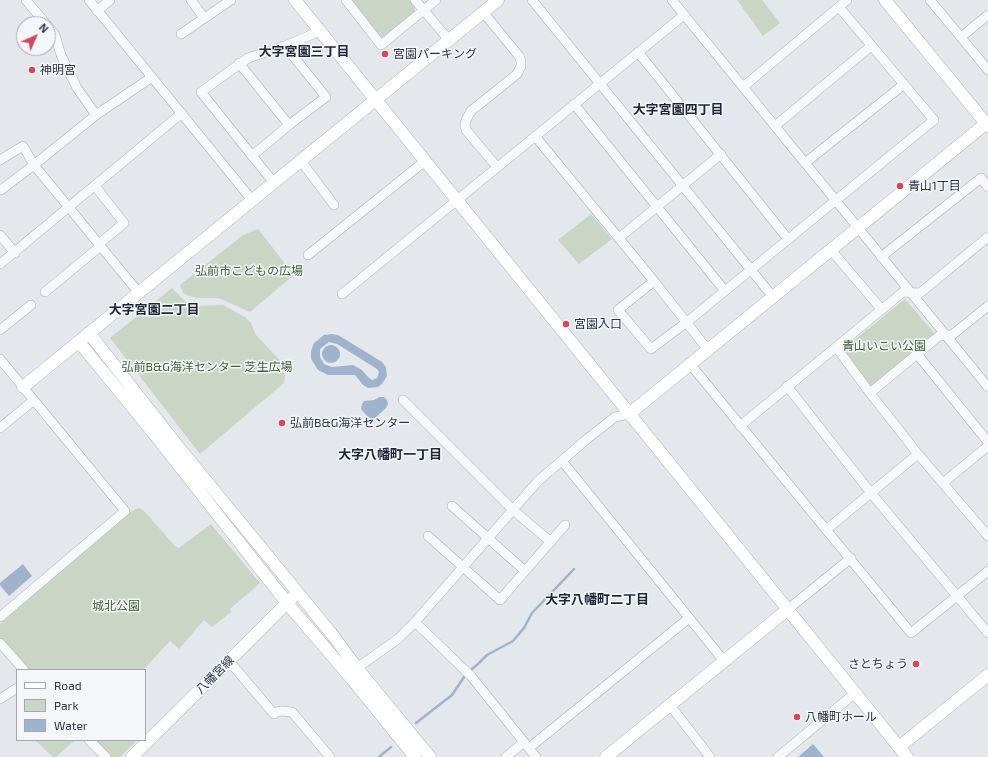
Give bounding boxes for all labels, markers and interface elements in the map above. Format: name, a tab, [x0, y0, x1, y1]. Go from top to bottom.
north arrow	[16, 16, 56, 56]
text: N	[37, 20, 52, 35]
district label: 大字宮園三丁目	[259, 44, 349, 60]
place label: 宮園パーキング	[393, 47, 477, 61]
marker: 宮園パーキング	[380, 49, 390, 59]
place label: 神明宮	[40, 63, 76, 77]
marker: 神明宮	[27, 65, 37, 75]
district label: 大字宮園四丁目	[633, 102, 723, 118]
place label: 青山1丁目	[908, 179, 961, 193]
marker: 青山1丁目	[895, 181, 905, 191]
park label: 弘前市こどもの広場	[195, 264, 303, 278]
district label: 大字宮園二丁目	[109, 302, 199, 318]
place label: 宮園入口	[574, 317, 622, 331]
marker: 宮園入口	[561, 319, 571, 329]
park label: 青山いこい公園	[842, 339, 926, 353]
park label: 弘前B&G海洋センター 芝生広場	[122, 360, 292, 374]
place label: 弘前B&G海洋センター	[290, 416, 410, 430]
marker: 弘前B&G海洋センター	[277, 418, 287, 428]
district label: 大字八幡町一丁目	[338, 447, 442, 463]
district label: 大字八幡町二丁目	[545, 592, 649, 608]
park label: 城北公園	[92, 599, 140, 613]
street label: 八幡宮線	[193, 653, 237, 697]
place label: さとちょう	[848, 657, 908, 671]
marker: さとちょう	[911, 659, 921, 669]
legend	[16, 669, 146, 741]
text: Road	[54, 678, 82, 692]
text: Park	[54, 698, 79, 712]
place label: 八幡町ホール	[805, 710, 877, 724]
marker: 八幡町ホール	[792, 712, 802, 722]
text: Water	[54, 718, 88, 732]

